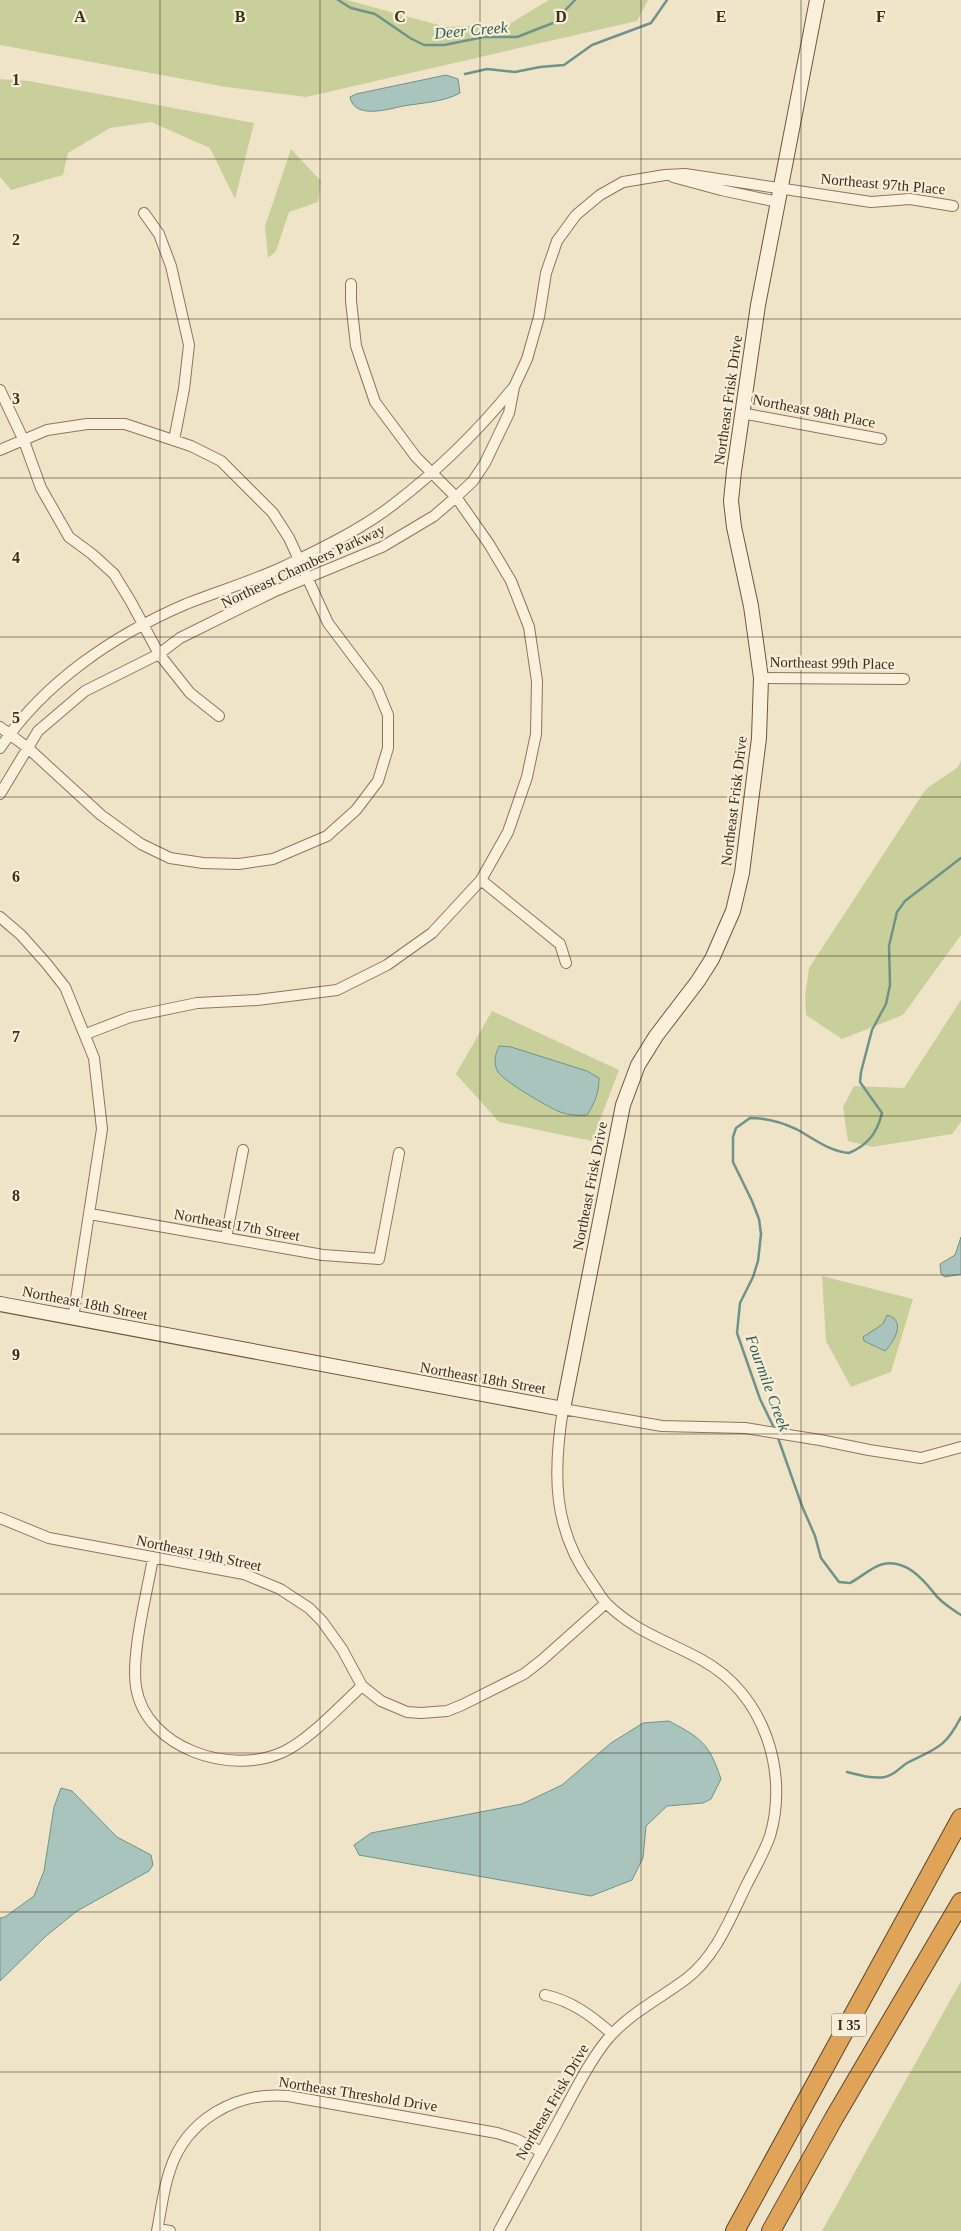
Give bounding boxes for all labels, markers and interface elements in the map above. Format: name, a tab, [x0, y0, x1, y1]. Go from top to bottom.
text: A	[74, 8, 86, 25]
text: B	[235, 8, 246, 25]
text: C	[394, 8, 406, 25]
text: D	[555, 8, 567, 25]
text: E	[716, 8, 726, 25]
text: F	[876, 8, 886, 25]
water label: Deer Creek	[433, 18, 509, 42]
text: 1	[12, 71, 20, 88]
street label: Northeast 97th Place	[820, 171, 946, 197]
text: 2	[12, 231, 20, 248]
street label: Northeast Frisk Drive	[711, 334, 745, 466]
text: 3	[12, 390, 20, 407]
street label: Northeast 98th Place	[751, 391, 877, 431]
street label: Northeast Chambers Parkway	[218, 521, 388, 611]
text: 4	[12, 549, 20, 566]
street label: Northeast 99th Place	[769, 654, 895, 672]
text: 5	[12, 709, 20, 726]
street label: Northeast Frisk Drive	[718, 735, 750, 867]
text: 6	[12, 868, 20, 885]
text: 7	[12, 1028, 20, 1045]
street label: Northeast Frisk Drive	[570, 1120, 610, 1252]
text: 8	[12, 1187, 20, 1204]
street label: Northeast 17th Street	[173, 1206, 302, 1244]
street label: Northeast 18th Street	[21, 1283, 150, 1323]
water label: Fourmile Creek	[742, 1332, 794, 1434]
text: 9	[12, 1346, 20, 1363]
street label: Northeast 18th Street	[419, 1359, 548, 1397]
street label: Northeast 19th Street	[135, 1532, 264, 1574]
road number: I 35	[832, 2014, 866, 2036]
street label: Northeast Frisk Drive	[512, 2041, 592, 2163]
street label: Northeast Threshold Drive	[277, 2074, 439, 2115]

